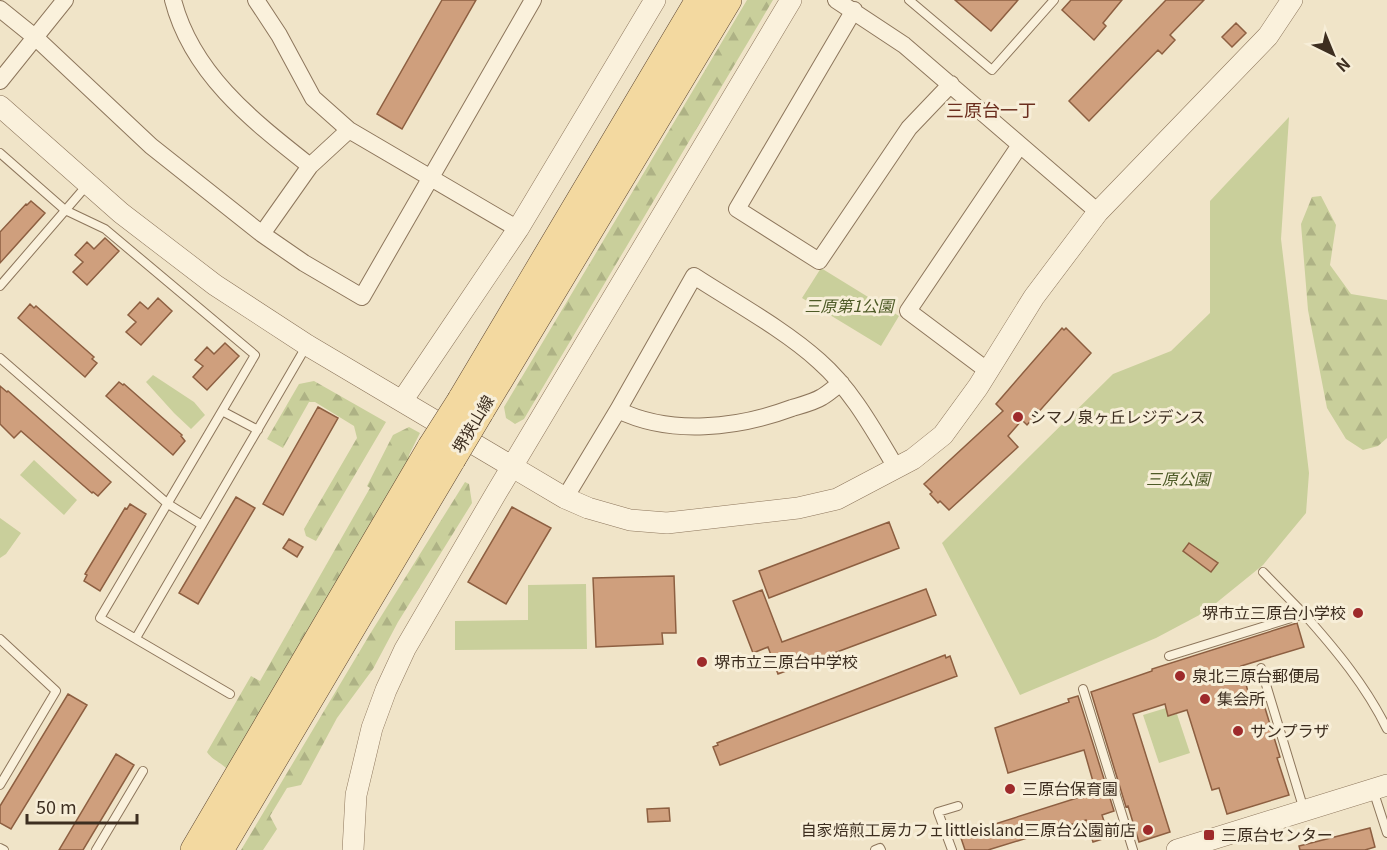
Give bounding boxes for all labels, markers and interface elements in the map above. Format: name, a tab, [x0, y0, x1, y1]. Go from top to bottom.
north arrow	[1303, 24, 1363, 84]
text: N	[1331, 53, 1356, 79]
district label: 三原台一丁	[946, 96, 1036, 122]
park label: 三原第1公園	[805, 293, 895, 317]
street label: 堺狭山線	[445, 390, 499, 457]
place label: シマノ泉ヶ丘レジデンス	[1030, 404, 1205, 428]
marker: シマノ泉ヶ丘レジデンス	[1011, 410, 1025, 424]
park label: 三原公園	[1146, 466, 1212, 490]
place label: 堺市立三原台小学校	[1202, 600, 1346, 624]
marker: 堺市立三原台小学校	[1351, 606, 1365, 620]
place label: 堺市立三原台中学校	[714, 649, 858, 673]
marker: 堺市立三原台中学校	[695, 655, 709, 669]
place label: 泉北三原台郵便局	[1192, 663, 1320, 687]
marker: 泉北三原台郵便局	[1173, 669, 1187, 683]
place label: 集会所	[1217, 686, 1265, 710]
marker: 集会所	[1198, 692, 1212, 706]
place label: サンプラザ	[1250, 718, 1330, 742]
marker: サンプラザ	[1231, 724, 1245, 738]
place label: 三原台保育園	[1022, 776, 1118, 800]
marker: 三原台保育園	[1003, 782, 1017, 796]
scale bar	[27, 787, 136, 825]
text: 50 m	[36, 793, 77, 819]
place label: 自家焙煎工房カフェlittleisland三原台公園前店	[801, 817, 1136, 841]
place label: 三原台センター	[1221, 822, 1333, 846]
marker: 自家焙煎工房カフェlittleisland三原台公園前店	[1141, 823, 1155, 837]
marker: 三原台センター	[1202, 828, 1216, 842]

